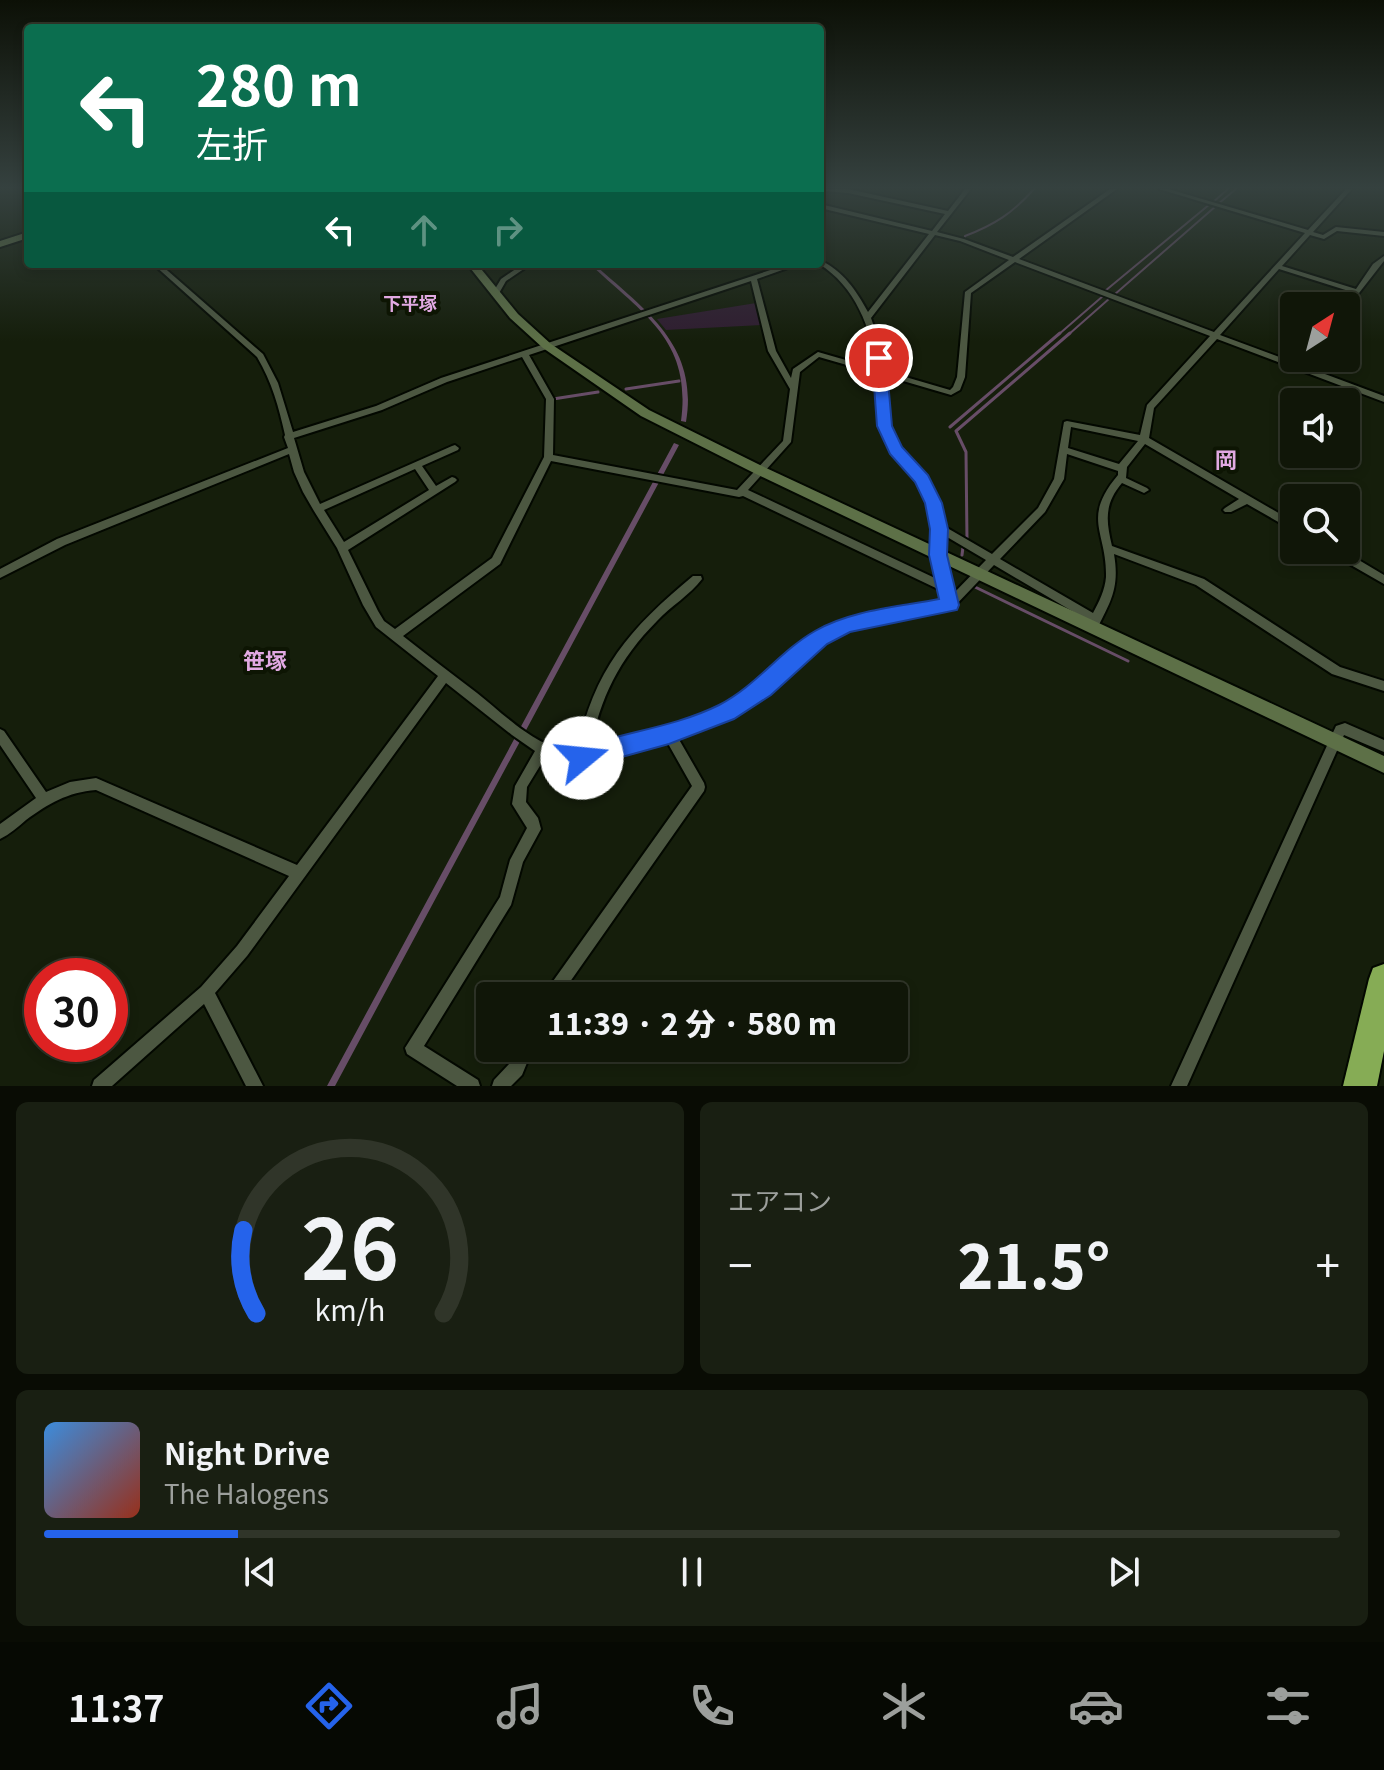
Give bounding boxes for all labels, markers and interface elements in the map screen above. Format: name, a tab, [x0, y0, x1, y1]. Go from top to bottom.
text: 280 m	[196, 41, 362, 122]
icon: left	[64, 56, 168, 160]
text: 左折	[196, 116, 268, 168]
icon: left	[318, 208, 362, 252]
icon: ahead	[402, 208, 446, 252]
icon: right	[486, 208, 530, 252]
district label: 下平塚	[383, 289, 437, 315]
north arrow	[1280, 292, 1360, 372]
map controls	[1280, 292, 1360, 564]
pin	[845, 324, 913, 392]
icon: arrive	[857, 336, 901, 380]
button: sound	[1280, 388, 1360, 468]
district label: 岡	[1215, 442, 1237, 474]
button: search	[1280, 484, 1360, 564]
district label: 笹塚	[243, 643, 287, 675]
position arrow	[540, 716, 624, 800]
speed limit sign: 30	[24, 958, 128, 1062]
text: 11:39 · 2 分 · 580 m	[547, 1000, 837, 1044]
text: エアコン	[728, 1181, 832, 1218]
text: 26	[301, 1183, 399, 1304]
text: 21.5°	[958, 1219, 1110, 1306]
text: −	[728, 1231, 752, 1295]
text: +	[1316, 1231, 1340, 1295]
text: km/h	[315, 1288, 385, 1329]
text: Night Drive	[164, 1430, 330, 1474]
text: The Halogens	[164, 1474, 329, 1511]
icon: previous	[238, 1550, 282, 1594]
icon: pause	[670, 1550, 714, 1594]
icon: next	[1102, 1550, 1146, 1594]
icon: directions	[301, 1678, 357, 1734]
icon: music	[492, 1678, 548, 1734]
icon: phone	[684, 1678, 740, 1734]
icon: climate	[876, 1678, 932, 1734]
icon: car	[1068, 1678, 1124, 1734]
icon: filters	[1260, 1678, 1316, 1734]
text: 11:37	[68, 1680, 165, 1732]

